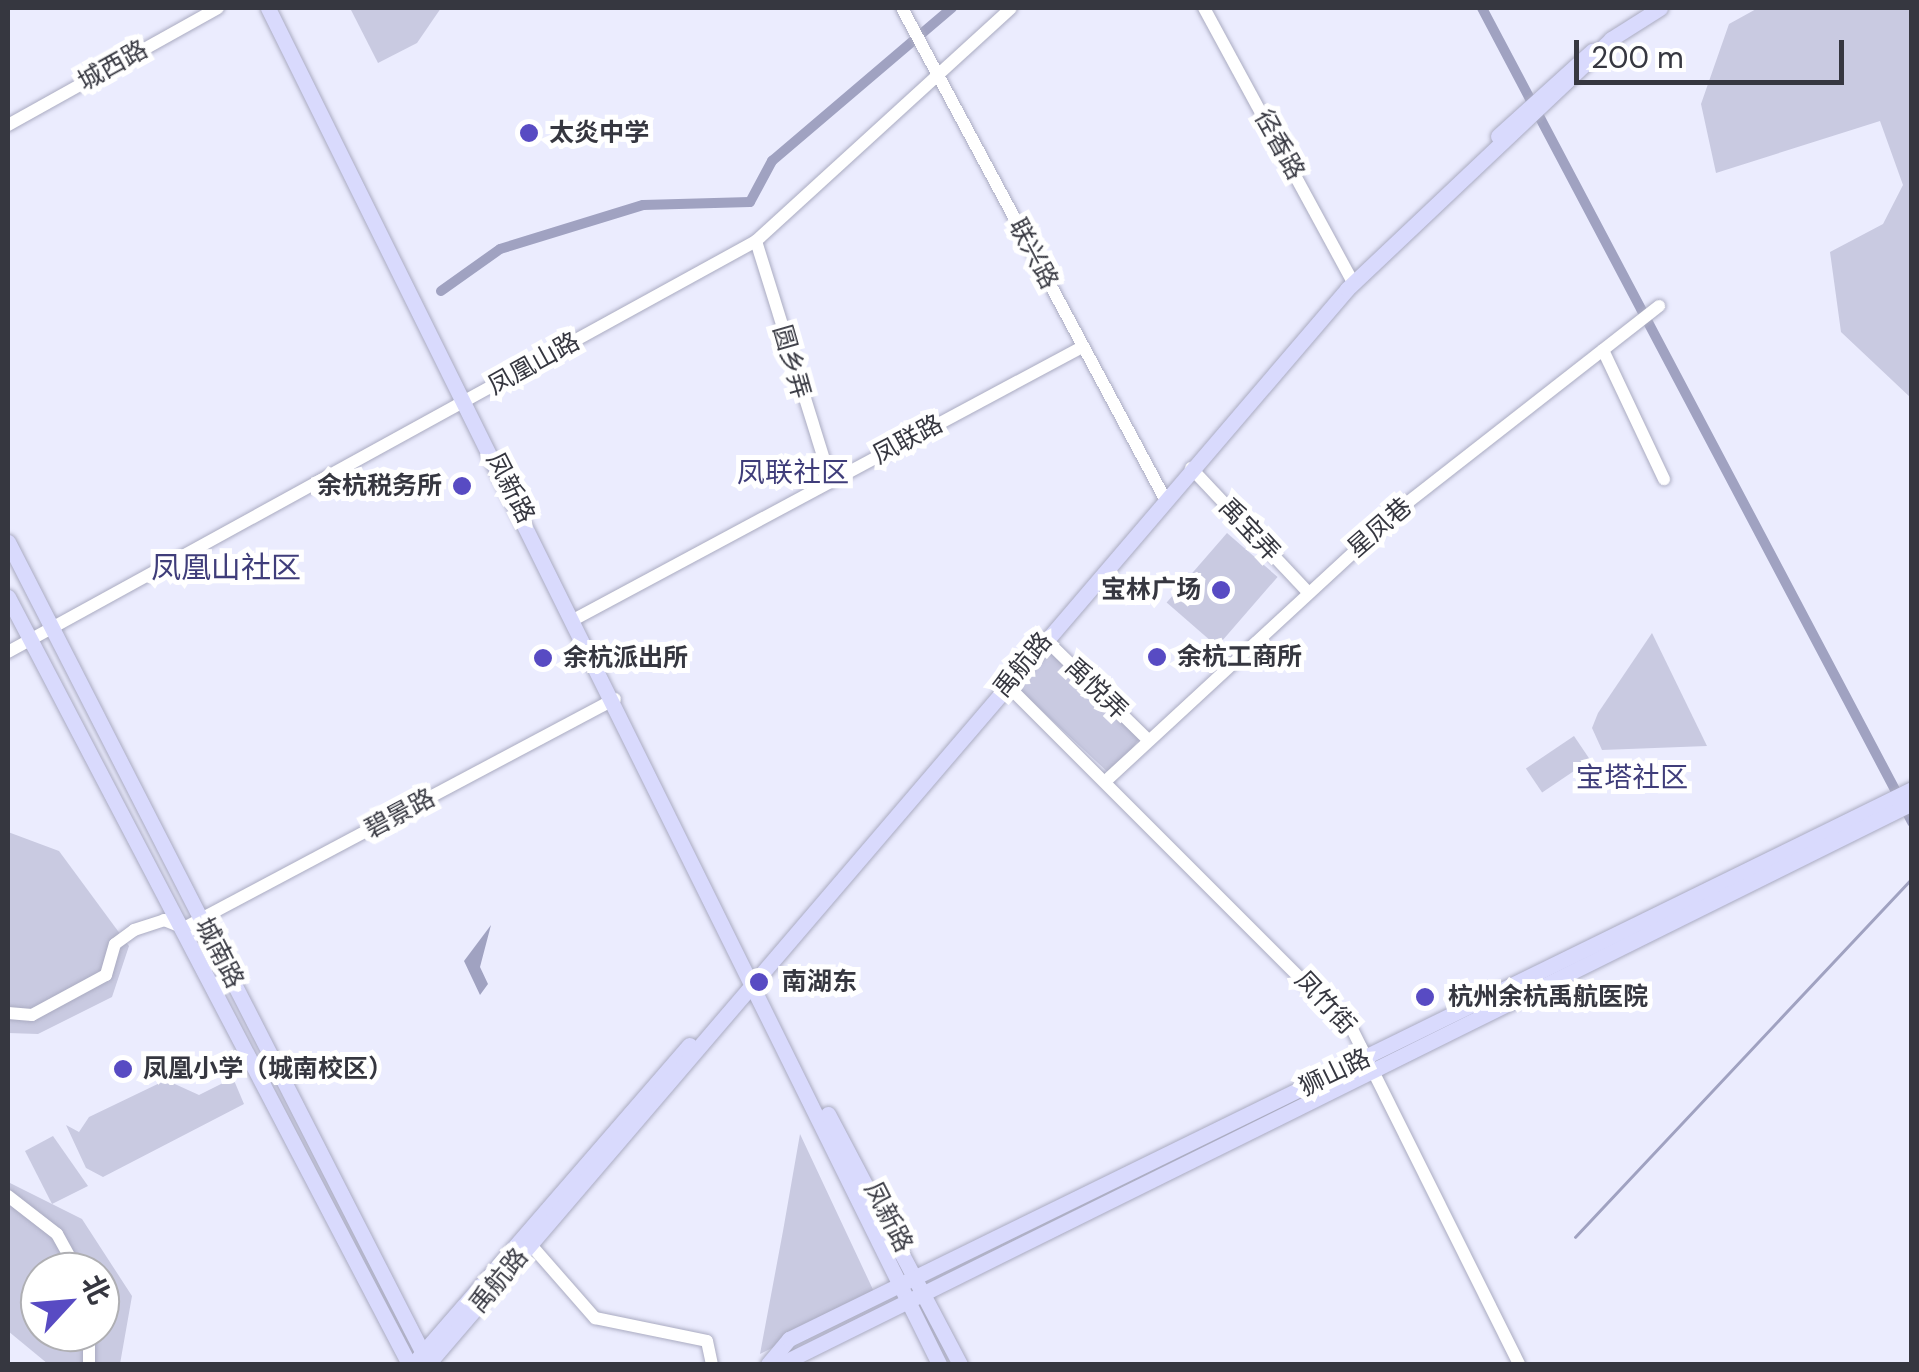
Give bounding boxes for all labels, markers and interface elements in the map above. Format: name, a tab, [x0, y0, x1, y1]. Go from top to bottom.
scale bar	[1579, 20, 1849, 82]
street label: 城西路	[73, 35, 153, 97]
text: 200 m	[1591, 38, 1684, 77]
street label: 径香路	[1248, 105, 1310, 185]
place label: 太炎中学	[549, 118, 649, 148]
marker: 太炎中学	[518, 122, 540, 144]
street label: 联兴路	[1002, 214, 1064, 294]
street label: 圆乡弄	[766, 322, 816, 402]
street label: 凤凰山路	[483, 327, 585, 401]
street label: 凤联路	[868, 409, 948, 471]
street label: 凤新路	[480, 448, 540, 528]
district label: 凤联社区	[737, 456, 849, 490]
place label: 余杭税务所	[317, 471, 442, 501]
marker: 余杭税务所	[451, 475, 473, 497]
street label: 禹宝弄	[1212, 492, 1286, 568]
street label: 星凤巷	[1342, 492, 1418, 564]
district label: 凤凰山社区	[151, 550, 301, 586]
place label: 宝林广场	[1101, 575, 1201, 605]
marker: 宝林广场	[1210, 579, 1232, 601]
street label: 禹航路	[987, 627, 1059, 703]
place label: 余杭工商所	[1177, 642, 1302, 672]
place label: 余杭派出所	[563, 643, 688, 673]
marker: 余杭工商所	[1146, 646, 1168, 668]
marker: 余杭派出所	[532, 647, 554, 669]
street label: 禹悦弄	[1059, 652, 1133, 726]
district label: 宝塔社区	[1576, 761, 1688, 795]
street label: 碧景路	[360, 783, 440, 845]
street label: 城南路	[189, 913, 249, 993]
street label: 凤竹街	[1288, 965, 1362, 1041]
place label: 南湖东	[782, 967, 857, 997]
marker: 南湖东	[746, 969, 772, 995]
place label: 杭州余杭禹航医院	[1448, 982, 1648, 1012]
marker: 杭州余杭禹航医院	[1412, 984, 1438, 1010]
street label: 狮山路	[1295, 1043, 1375, 1103]
place label: 凤凰小学（城南校区）	[143, 1054, 393, 1084]
marker: 凤凰小学（城南校区）	[112, 1058, 134, 1080]
street label: 凤新路	[858, 1177, 918, 1257]
street label: 禹航路	[463, 1243, 535, 1319]
north arrow	[20, 1252, 120, 1352]
text: 北	[73, 1269, 118, 1310]

